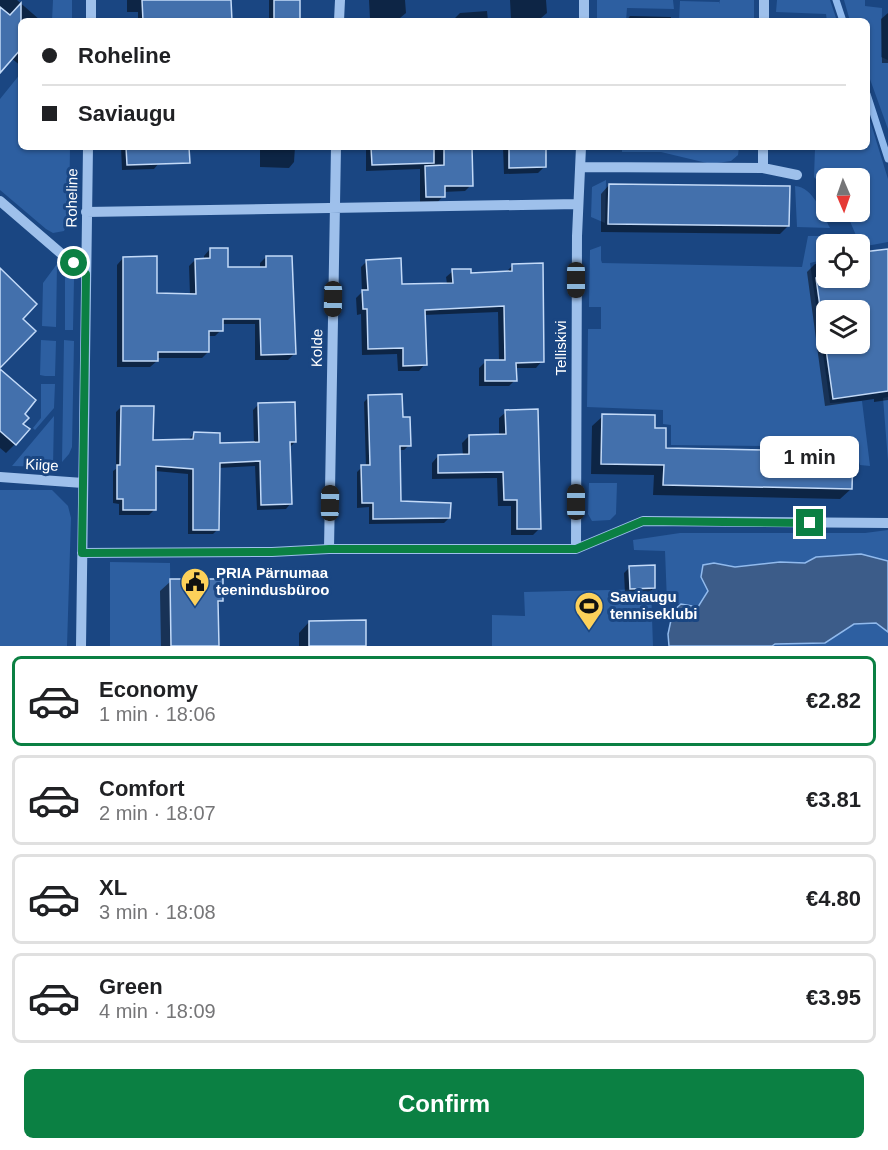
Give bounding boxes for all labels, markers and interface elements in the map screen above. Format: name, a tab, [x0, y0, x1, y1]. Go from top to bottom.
text: Roheline	[78, 43, 171, 68]
text: Saviaugu	[78, 101, 176, 126]
street label: Roheline	[62, 168, 81, 228]
north arrow	[816, 168, 870, 222]
map controls	[816, 168, 870, 354]
button: locate	[816, 234, 870, 288]
route start	[60, 249, 87, 276]
car	[567, 262, 585, 298]
car	[324, 281, 342, 317]
button: layers	[816, 300, 870, 354]
street label: Telliskivi	[552, 320, 569, 376]
street label: Kolde	[308, 329, 325, 367]
callout: 1 min	[760, 436, 860, 478]
text: 1 min	[783, 446, 836, 468]
street label: Kiige	[25, 455, 59, 474]
car	[567, 484, 585, 520]
car	[321, 485, 339, 521]
route end	[796, 509, 823, 536]
place label: PRIA Pärnumaa teenindusbüroo	[216, 564, 329, 598]
public building icon: PRIA Pärnumaa teenindusbüroo	[179, 566, 211, 608]
place label: Saviaugu tenniseklubi	[610, 588, 698, 622]
sports icon: Saviaugu tenniseklubi	[573, 590, 605, 632]
icon: car	[27, 674, 81, 728]
text: Economy	[99, 677, 198, 702]
text: €2.82	[806, 688, 861, 713]
text: 1 min · 18:06	[99, 703, 216, 725]
icon: car	[27, 773, 81, 827]
text: Comfort	[99, 776, 185, 801]
text: €3.81	[806, 787, 861, 812]
text: 2 min · 18:07	[99, 802, 216, 824]
icon: car	[27, 872, 81, 926]
text: XL	[99, 875, 127, 900]
text: €4.80	[806, 886, 861, 911]
text: 3 min · 18:08	[99, 901, 216, 923]
icon: car	[27, 971, 81, 1025]
text: Green	[99, 974, 163, 999]
text: €3.95	[806, 985, 861, 1010]
text: 4 min · 18:09	[99, 1000, 216, 1022]
button: Confirm	[24, 1069, 864, 1138]

